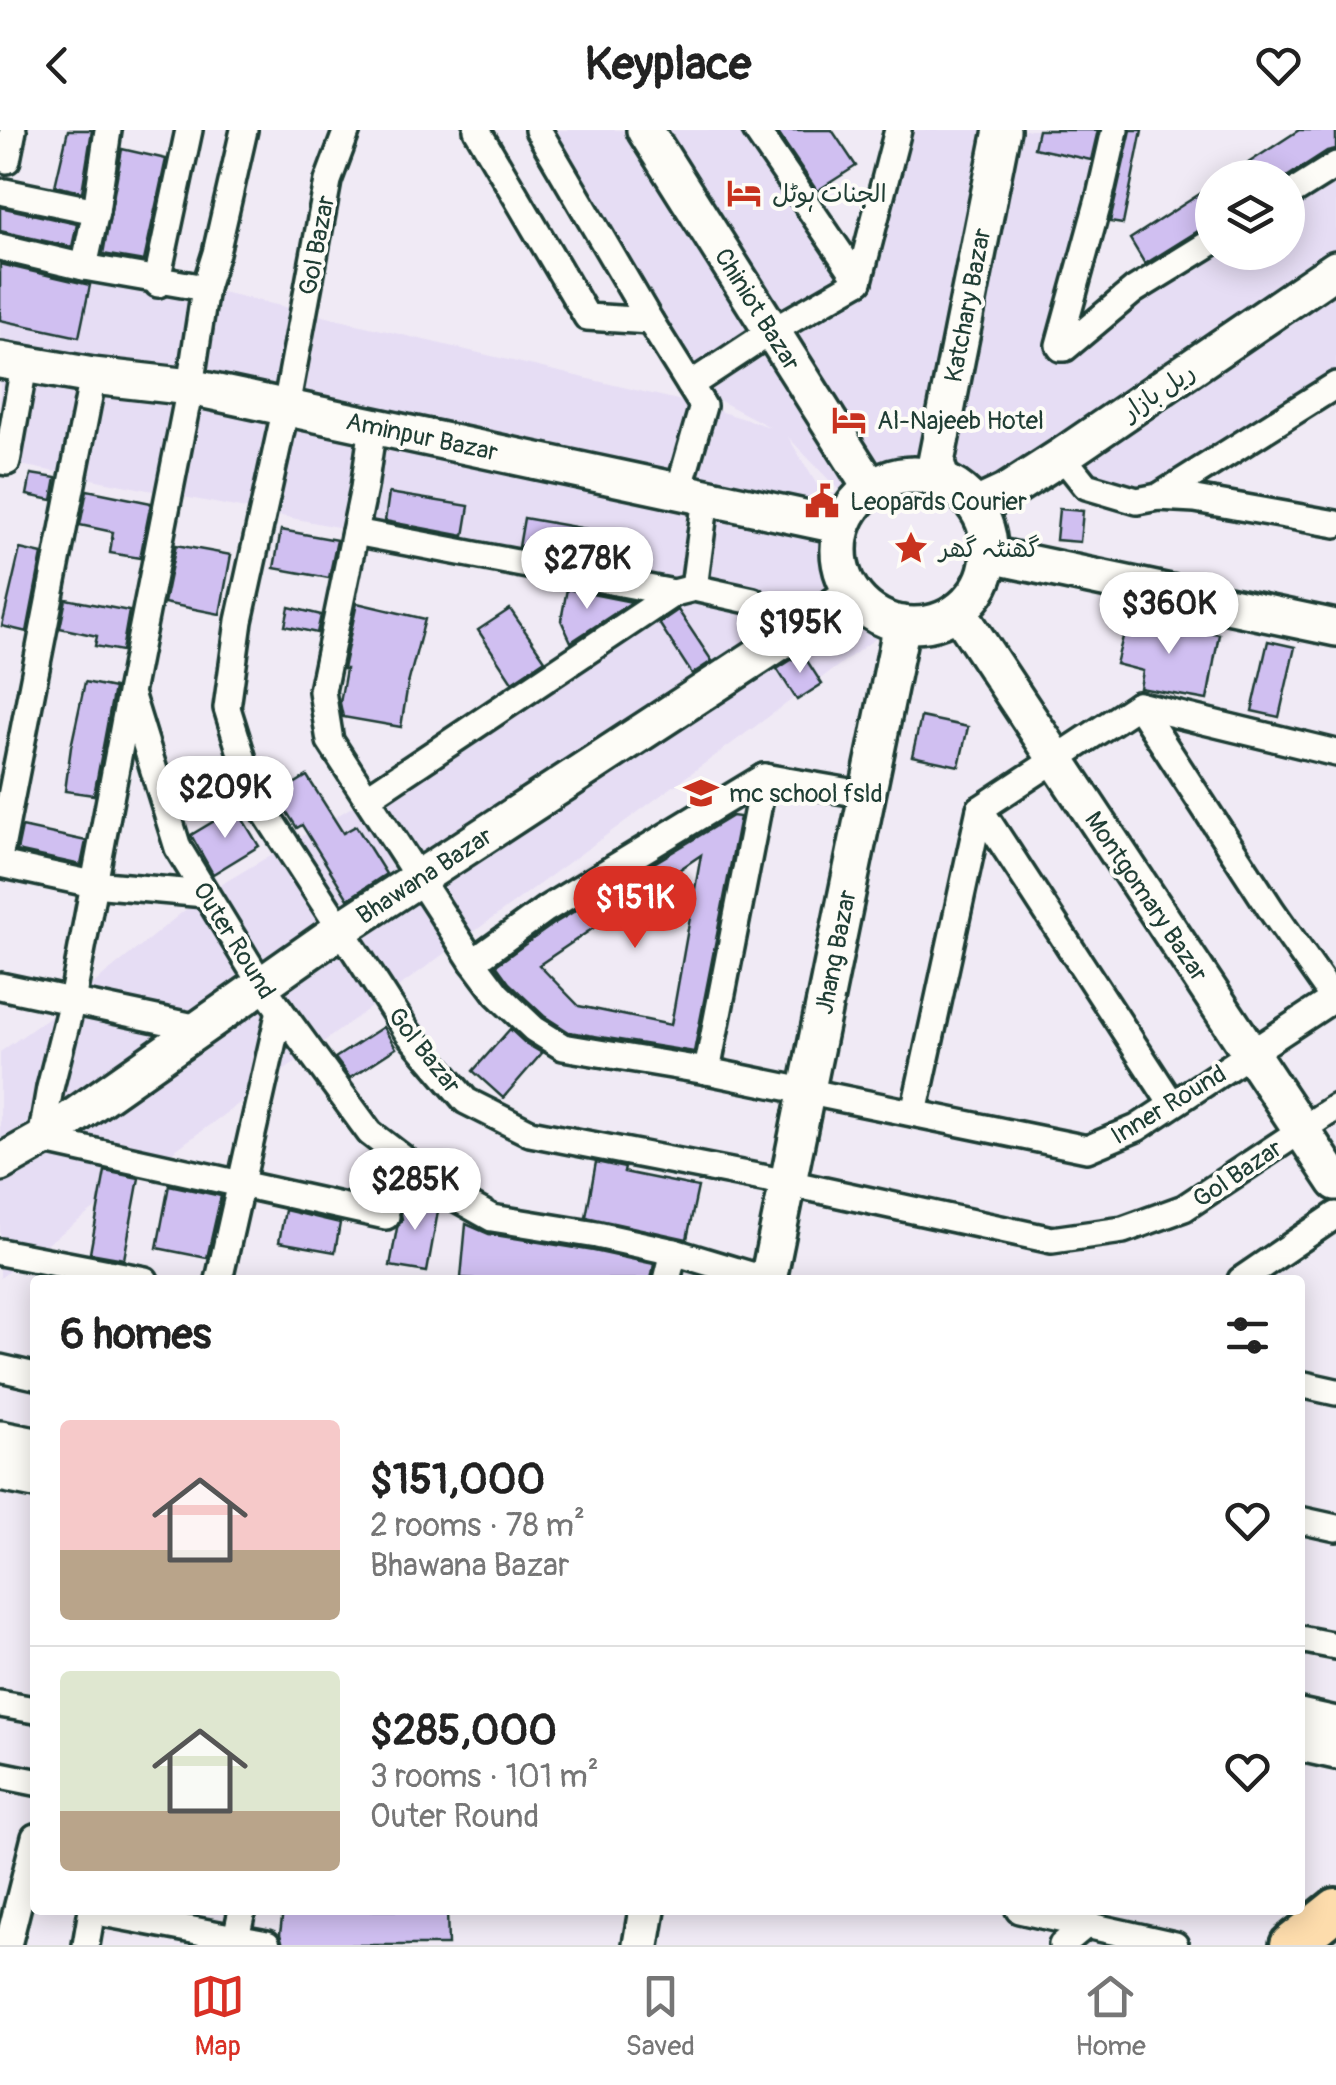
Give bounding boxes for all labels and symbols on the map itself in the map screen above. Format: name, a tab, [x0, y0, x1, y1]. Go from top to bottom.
hotel icon: الجنات ہوٹل	[725, 174, 763, 212]
place label: الجنات ہوٹل	[772, 179, 887, 212]
street label: Gol Bazar	[293, 193, 342, 298]
street label: Katchary Bazar	[938, 225, 999, 385]
street label: Chiniot Bazar	[707, 243, 807, 377]
street label: ریل بازار	[1115, 357, 1201, 429]
hotel icon: Al-Najeeb Hotel	[830, 401, 868, 439]
street label: Aminpur Bazar	[343, 406, 500, 469]
place label: Al-Najeeb Hotel	[877, 406, 1044, 437]
public building icon: Leopards Courier	[803, 482, 841, 520]
place label: Leopards Courier	[850, 487, 1027, 518]
pin: $278K	[517, 527, 657, 612]
place icon: گھنٹہ گھر	[892, 529, 930, 567]
place label: گھنٹہ گھر	[937, 534, 1040, 565]
pin: $360K	[1099, 572, 1239, 657]
pin: $195K	[730, 591, 870, 676]
pin: $209K	[155, 756, 295, 841]
school or university icon: mc school fsld	[682, 774, 720, 812]
place label: mc school fsld	[729, 779, 883, 810]
street label: Montgomary Bazar	[1077, 806, 1214, 988]
street label: Bhawana Bazar	[351, 821, 499, 932]
pin: $151K	[565, 866, 705, 951]
street label: Outer Round	[186, 877, 282, 1005]
street label: Jhang Bazar	[809, 887, 864, 1017]
street label: Gol Bazar	[381, 1002, 467, 1100]
street label: Inner Round	[1106, 1059, 1232, 1152]
street label: Gol Bazar	[1187, 1133, 1288, 1215]
pin: $285K	[345, 1148, 485, 1233]

